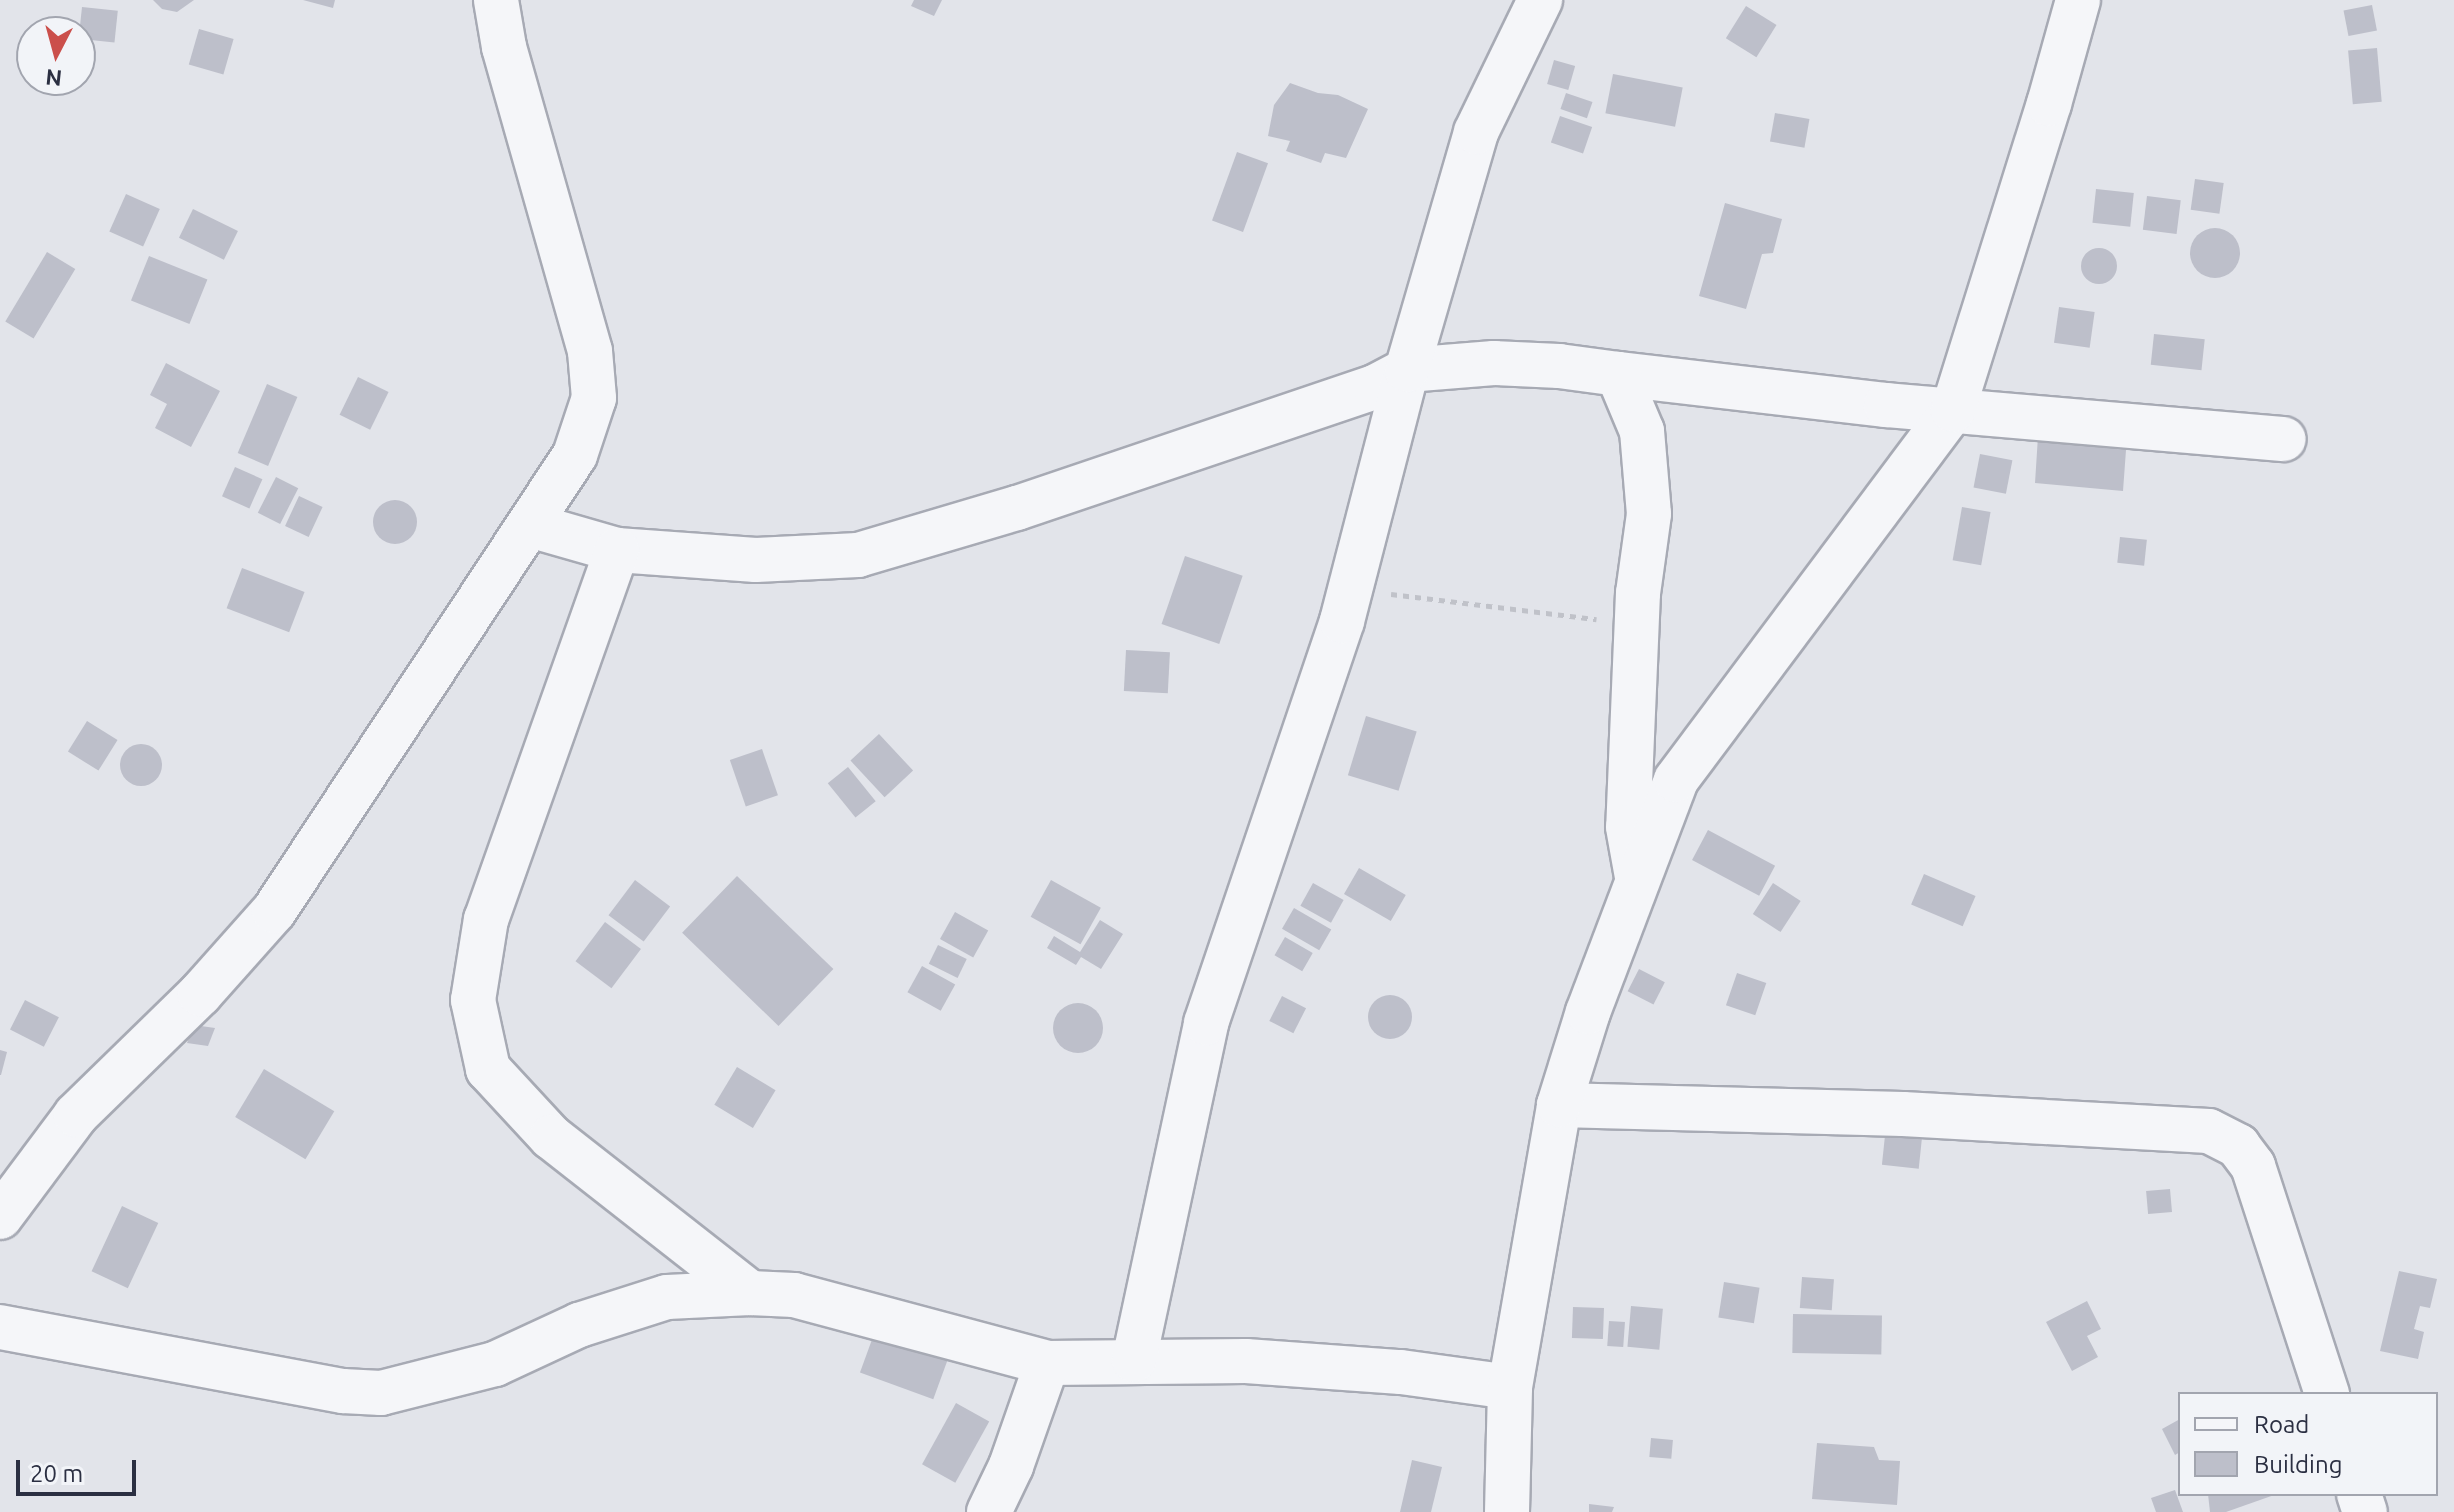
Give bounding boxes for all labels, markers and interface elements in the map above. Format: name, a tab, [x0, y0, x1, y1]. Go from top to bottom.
north arrow	[16, 16, 96, 96]
text: N	[44, 65, 63, 92]
legend	[2178, 1392, 2438, 1496]
text: Road	[2254, 1411, 2309, 1438]
scale bar	[20, 1444, 140, 1494]
text: Building	[2254, 1451, 2342, 1478]
text: 20 m	[30, 1460, 83, 1487]

